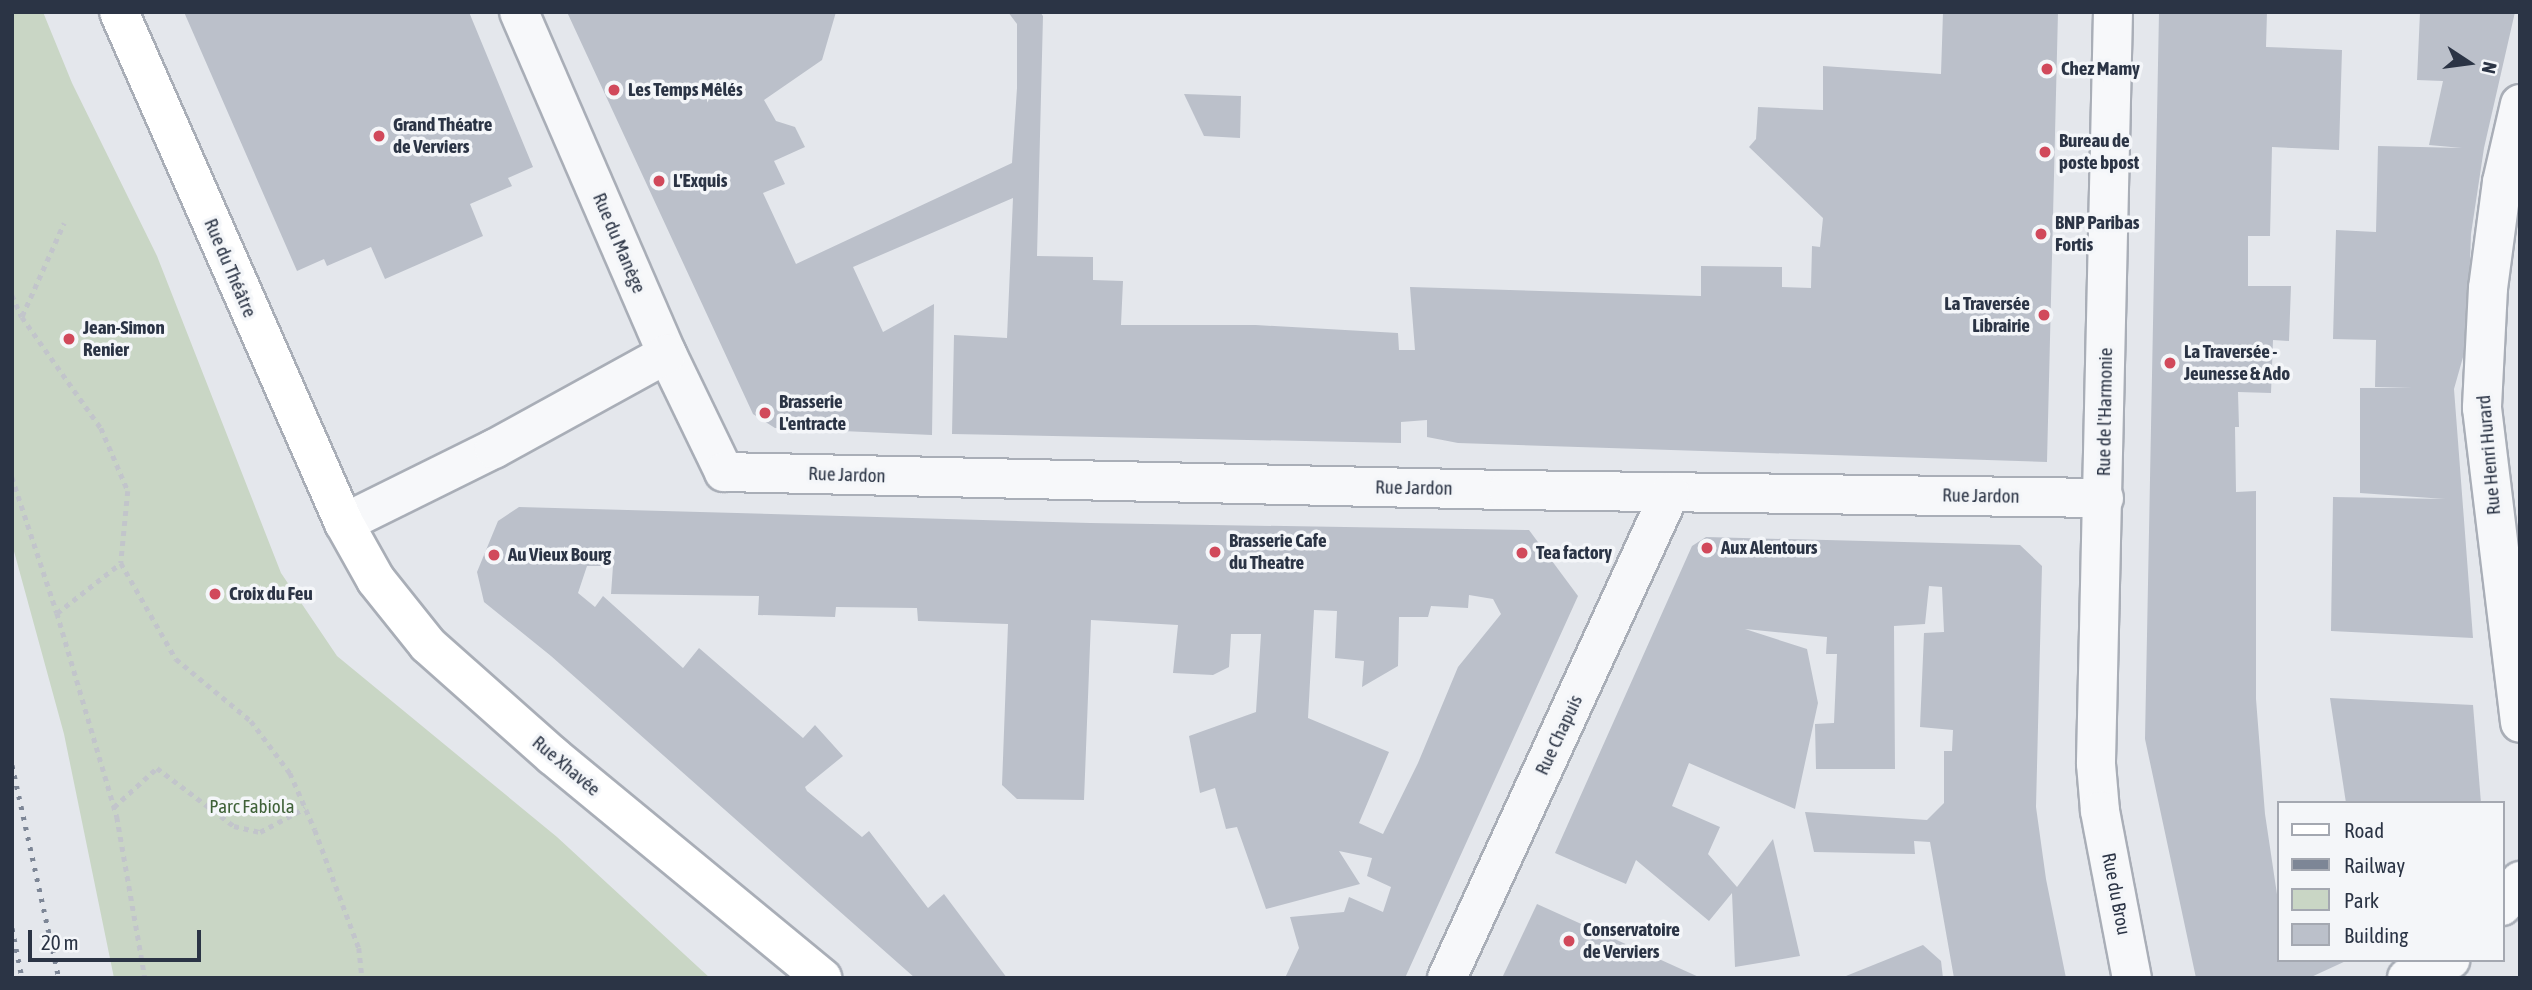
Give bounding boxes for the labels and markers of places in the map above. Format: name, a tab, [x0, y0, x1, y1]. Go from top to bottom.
place label: Chez Mamy	[2061, 58, 2140, 80]
marker: Chez Mamy	[2039, 61, 2055, 77]
place label: Les Temps Mêlés	[628, 79, 743, 101]
marker: Les Temps Mêlés	[606, 82, 622, 98]
place label: Grand Théatre de Verviers	[393, 114, 492, 158]
marker: Grand Théatre de Verviers	[371, 128, 387, 144]
place label: Bureau de poste bpost	[2059, 130, 2139, 174]
marker: Bureau de poste bpost	[2037, 144, 2053, 160]
place label: L'Exquis	[673, 170, 727, 192]
marker: L'Exquis	[651, 173, 667, 189]
place label: BNP Paribas Fortis	[2055, 212, 2139, 256]
marker: BNP Paribas Fortis	[2033, 226, 2049, 242]
place label: La Traversée Librairie	[1944, 293, 2030, 337]
marker: La Traversée Librairie	[2036, 307, 2052, 323]
place label: Jean-Simon Renier	[83, 317, 165, 361]
marker: Jean-Simon Renier	[61, 331, 77, 347]
place label: La Traversée - Jeunesse & Ado	[2184, 341, 2290, 385]
marker: La Traversée - Jeunesse & Ado	[2162, 355, 2178, 371]
place label: Brasserie L'entracte	[779, 391, 846, 435]
marker: Brasserie L'entracte	[757, 405, 773, 421]
place label: Brasserie Cafe du Theatre	[1229, 530, 1327, 574]
place label: Aux Alentours	[1721, 537, 1817, 559]
marker: Aux Alentours	[1699, 540, 1715, 556]
place label: Tea factory	[1536, 542, 1612, 564]
place label: Au Vieux Bourg	[508, 544, 611, 566]
marker: Brasserie Cafe du Theatre	[1207, 544, 1223, 560]
marker: Tea factory	[1514, 545, 1530, 561]
marker: Au Vieux Bourg	[486, 547, 502, 563]
place label: Croix du Feu	[229, 583, 313, 605]
marker: Croix du Feu	[207, 586, 223, 602]
place label: Conservatoire de Verviers	[1583, 919, 1680, 963]
marker: Conservatoire de Verviers	[1561, 933, 1577, 949]

